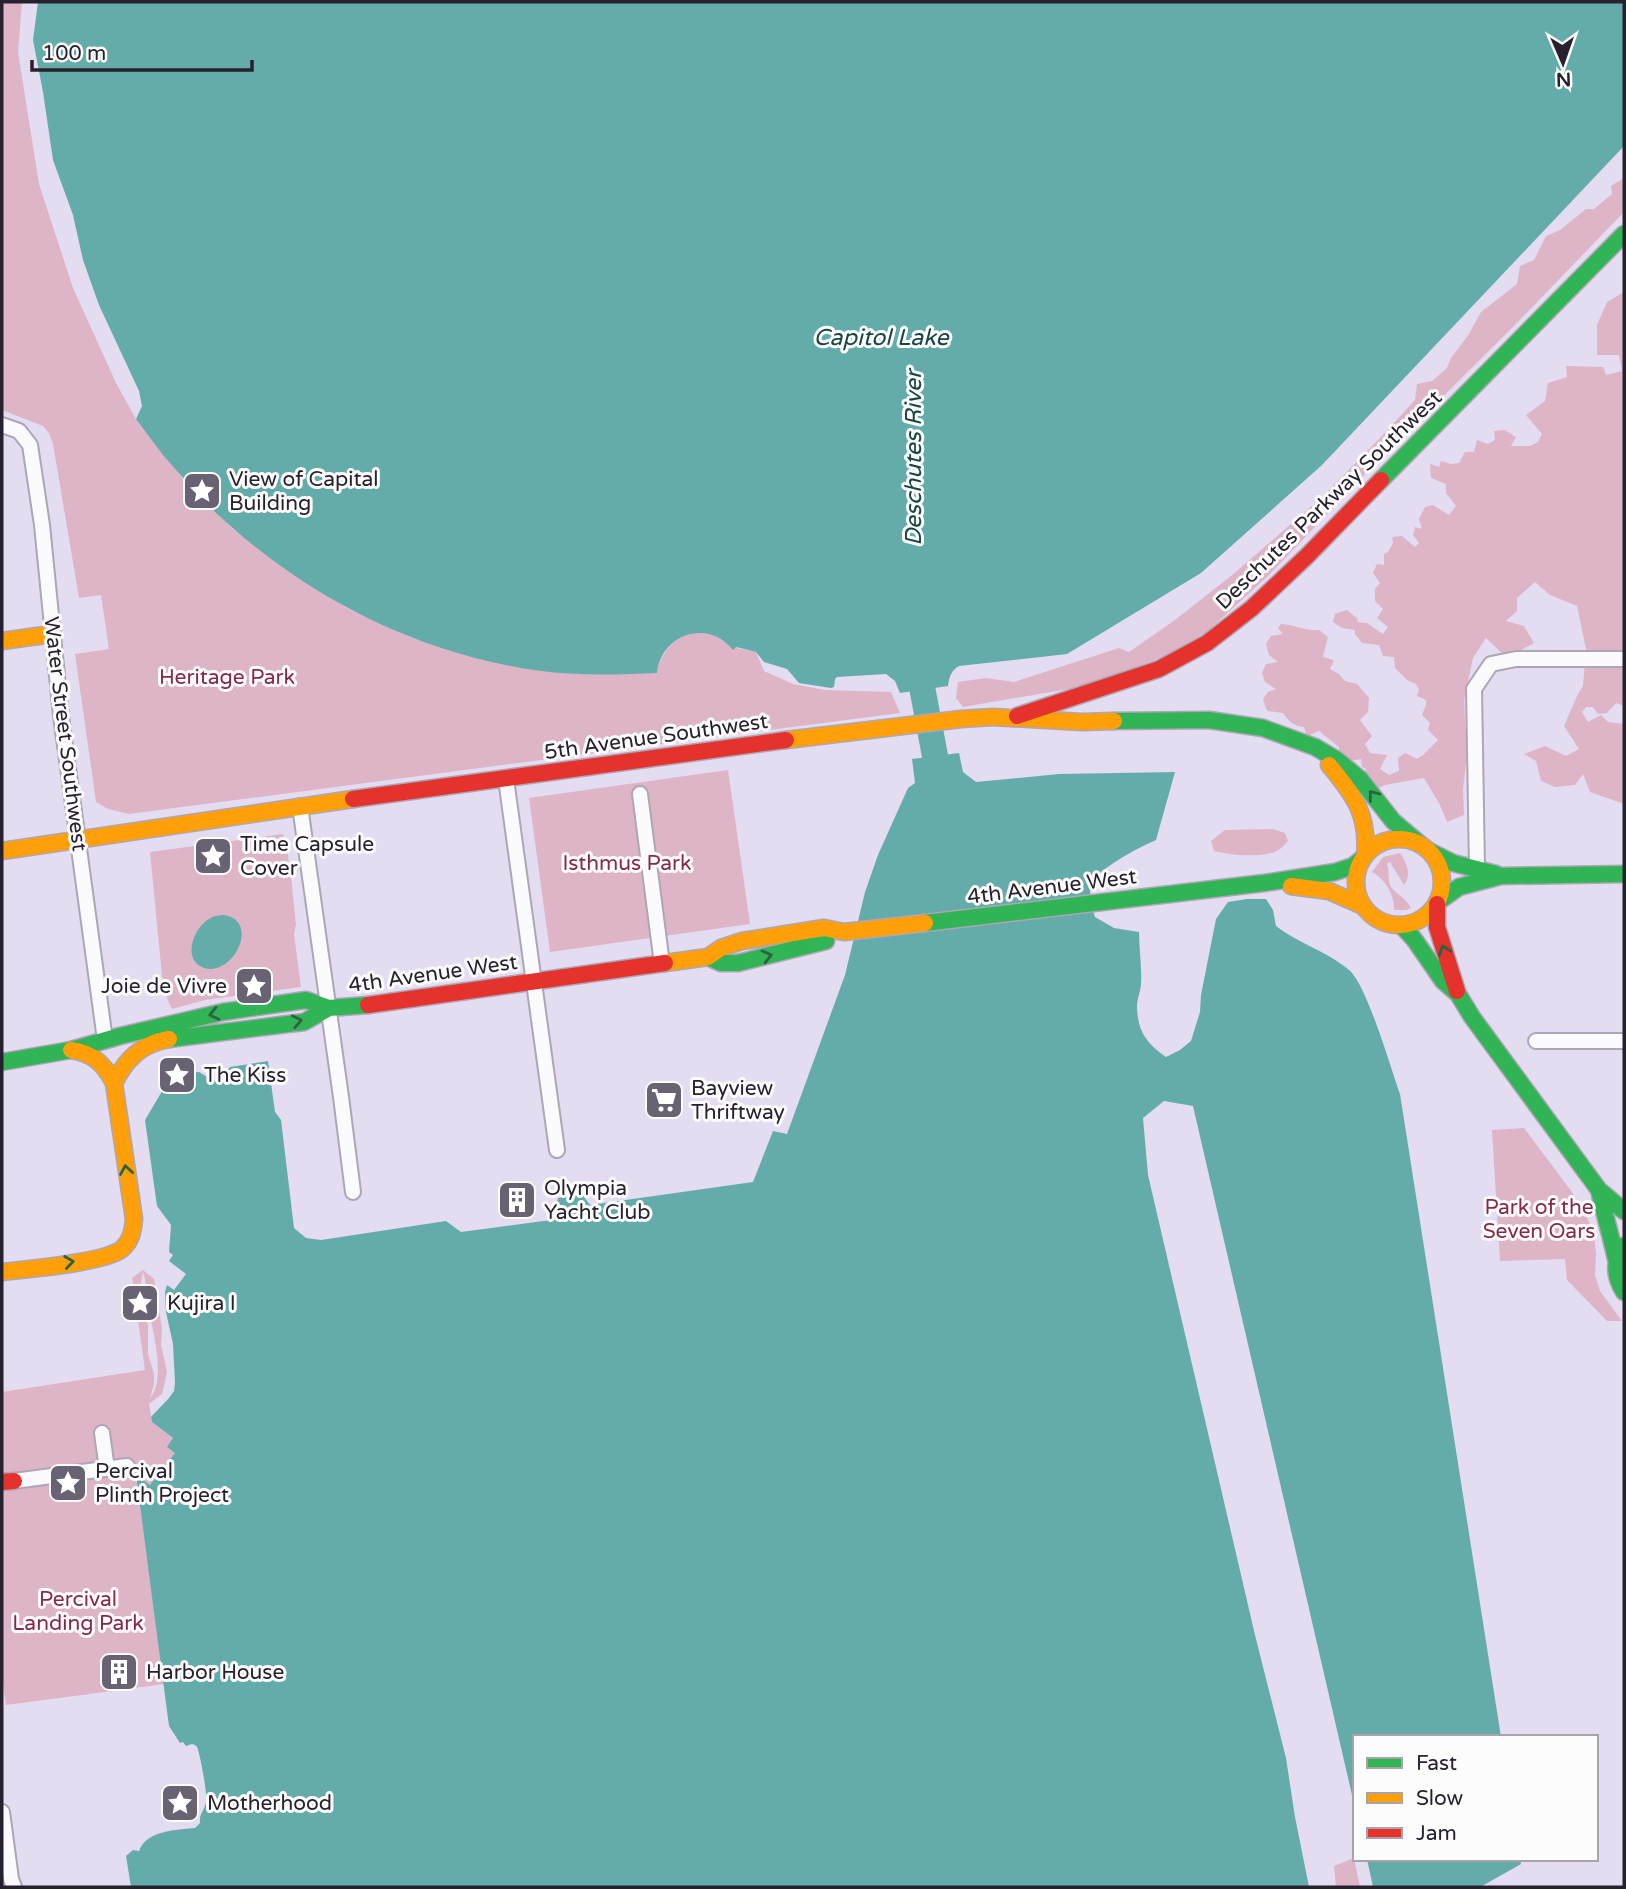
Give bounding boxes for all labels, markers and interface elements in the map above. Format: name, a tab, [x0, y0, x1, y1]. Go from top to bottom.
scale bar	[32, 28, 252, 72]
north arrow	[1528, 28, 1598, 98]
text: 100 m	[42, 41, 106, 66]
text: N	[1556, 68, 1572, 90]
water label: Capitol Lake	[814, 324, 950, 352]
water label: Deschutes River	[900, 367, 928, 546]
street label: Deschutes Parkway Southwest	[1211, 385, 1447, 615]
place label: View of Capital Building	[229, 467, 379, 516]
place icon: View of Capital Building	[181, 470, 223, 512]
street label: Water Street Southwest	[38, 615, 92, 853]
park label: Heritage Park	[159, 665, 295, 690]
street label: 5th Avenue Southwest	[543, 709, 769, 765]
one-way arrow	[1369, 791, 1382, 803]
place label: Time Capsule Cover	[240, 832, 374, 881]
place icon: Time Capsule Cover	[192, 835, 234, 877]
park label: Isthmus Park	[563, 851, 691, 876]
street label: 4th Avenue West	[966, 864, 1138, 910]
one-way arrow	[1438, 944, 1452, 956]
street label: 4th Avenue West	[347, 950, 519, 998]
one-way arrow	[761, 950, 773, 964]
place icon: Joie de Vivre	[233, 965, 275, 1007]
place label: Joie de Vivre	[101, 974, 227, 999]
one-way arrow	[208, 1006, 220, 1020]
one-way arrow	[291, 1015, 303, 1030]
place icon: The Kiss	[156, 1054, 198, 1096]
place label: The Kiss	[204, 1063, 286, 1088]
place label: Bayview Thriftway	[691, 1076, 785, 1125]
supermarket icon: Bayview Thriftway	[643, 1079, 685, 1121]
one-way arrow	[119, 1164, 134, 1176]
place label: Olympia Yacht Club	[544, 1176, 651, 1225]
building icon: Olympia Yacht Club	[496, 1179, 538, 1221]
park label: Park of the Seven Oars	[1483, 1195, 1595, 1244]
one-way arrow	[63, 1255, 75, 1270]
place icon: Kujira I	[119, 1282, 161, 1324]
place label: Kujira I	[167, 1291, 236, 1316]
place label: Percival Plinth Project	[95, 1459, 229, 1508]
place icon: Percival Plinth Project	[47, 1462, 89, 1504]
park label: Percival Landing Park	[12, 1587, 144, 1636]
building icon: Harbor House	[98, 1651, 140, 1693]
place label: Harbor House	[146, 1660, 284, 1685]
legend	[1353, 1735, 1598, 1861]
text: Fast	[1416, 1751, 1457, 1776]
place icon: Motherhood	[159, 1782, 201, 1824]
text: Slow	[1416, 1786, 1464, 1811]
place label: Motherhood	[207, 1791, 332, 1816]
text: Jam	[1416, 1821, 1457, 1846]

